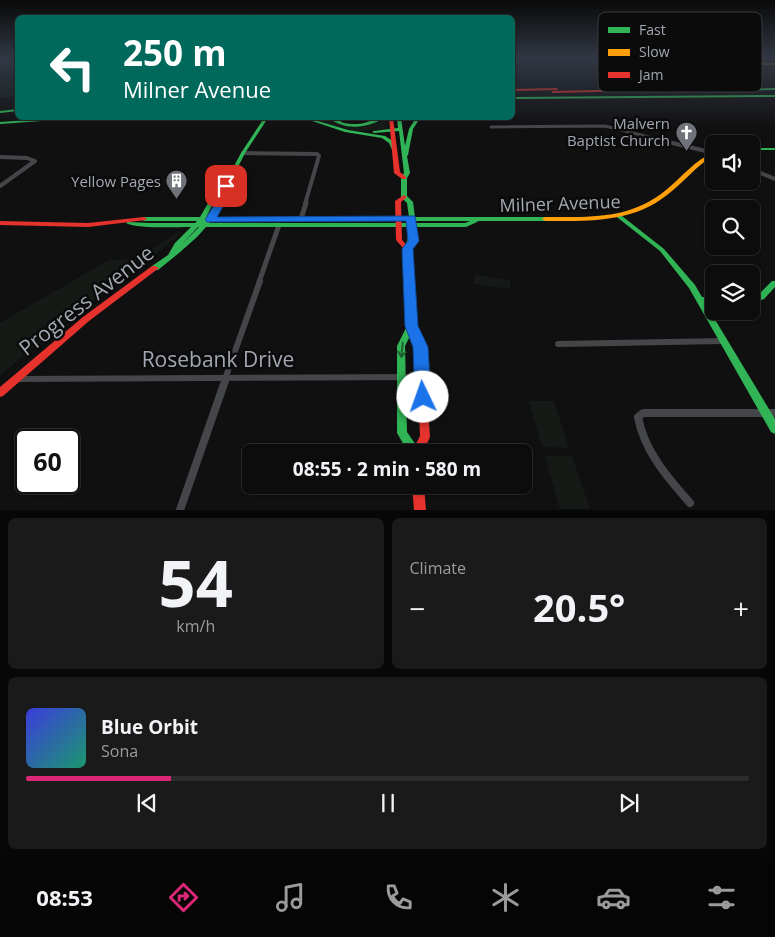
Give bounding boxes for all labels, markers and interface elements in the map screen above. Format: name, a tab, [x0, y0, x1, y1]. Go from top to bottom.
legend	[598, 12, 762, 92]
text: Fast	[639, 20, 666, 39]
text: 250 m	[123, 29, 227, 76]
icon: left	[40, 35, 105, 100]
text: Slow	[639, 42, 670, 61]
text: Jam	[637, 65, 664, 84]
text: Milner Avenue	[123, 74, 271, 104]
place label: Malvern Baptist Church	[567, 113, 670, 150]
church icon: Malvern Baptist Church	[674, 120, 698, 151]
map controls	[705, 135, 760, 320]
button: sound	[705, 135, 760, 190]
pin	[205, 165, 247, 207]
building icon: Yellow Pages	[165, 169, 189, 200]
place label: Yellow Pages	[71, 171, 161, 191]
icon: arrive	[212, 172, 240, 200]
street label: Milner Avenue	[499, 189, 621, 217]
button: search	[705, 200, 760, 255]
street label: Progress Avenue	[13, 238, 159, 362]
button: layers	[705, 265, 760, 320]
one-way arrow	[397, 342, 407, 358]
street label: Rosebank Drive	[142, 345, 294, 373]
position arrow	[396, 370, 448, 422]
speed limit sign: 60	[15, 429, 80, 494]
text: 08:55 · 2 min · 580 m	[293, 456, 481, 482]
text: 54	[159, 538, 233, 626]
text: Climate	[410, 557, 466, 579]
text: 20.5°	[533, 581, 625, 633]
text: −	[410, 589, 426, 627]
text: +	[733, 589, 749, 627]
text: km/h	[176, 615, 215, 637]
text: Blue Orbit	[101, 714, 198, 740]
text: Sona	[101, 740, 138, 762]
icon: previous	[133, 789, 161, 817]
icon: pause	[374, 789, 402, 817]
icon: next	[615, 789, 643, 817]
icon: directions	[166, 880, 201, 915]
icon: music	[273, 880, 308, 915]
icon: phone	[381, 880, 416, 915]
icon: climate	[488, 880, 523, 915]
icon: car	[596, 880, 631, 915]
icon: filters	[704, 880, 739, 915]
text: 08:53	[36, 882, 93, 912]

